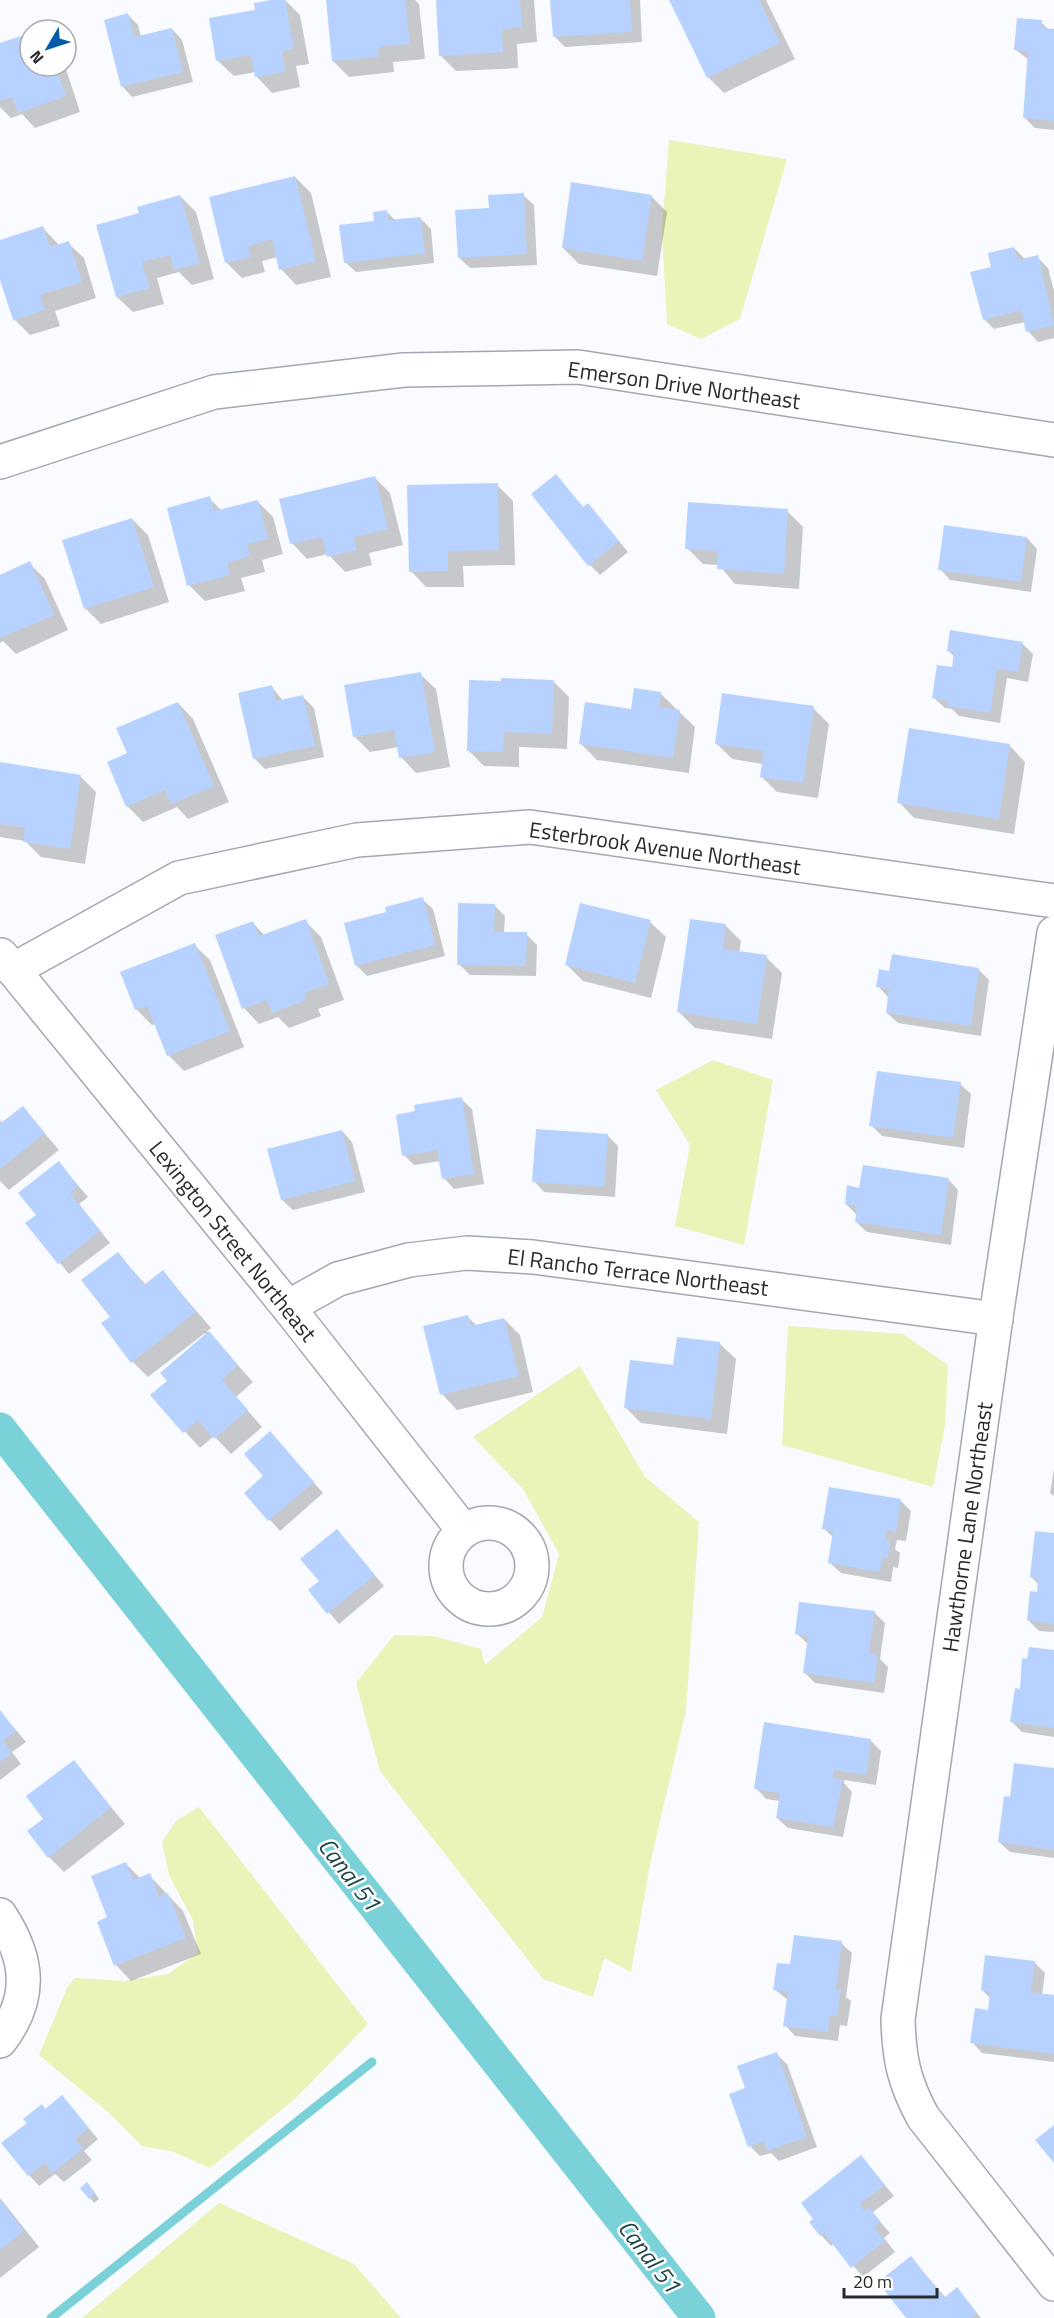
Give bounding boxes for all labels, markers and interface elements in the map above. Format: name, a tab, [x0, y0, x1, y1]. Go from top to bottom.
north arrow	[18, 18, 78, 78]
text: N	[24, 46, 49, 69]
street label: Emerson Drive Northeast	[566, 352, 803, 418]
street label: Esterbrook Avenue Northeast	[527, 812, 803, 884]
street label: Lexington Street Northeast	[141, 1133, 325, 1349]
street label: El Rancho Terrace Northeast	[506, 1239, 771, 1305]
street label: Hawthorne Lane Northeast	[933, 1400, 1001, 1654]
water label: Canal 51	[310, 1829, 390, 1919]
water label: Canal 51	[610, 2211, 690, 2301]
scale bar	[844, 2261, 937, 2299]
text: 20 m	[853, 2268, 892, 2295]

